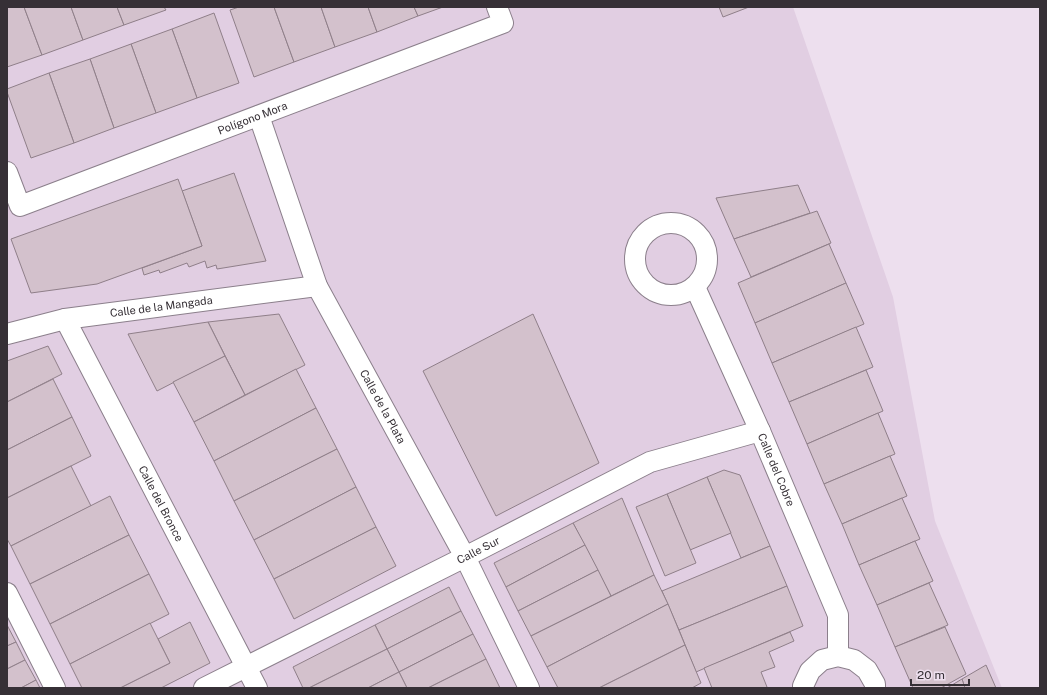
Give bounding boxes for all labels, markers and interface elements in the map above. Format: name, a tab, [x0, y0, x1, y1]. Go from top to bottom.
street label: Polígono Mora	[216, 99, 289, 137]
street label: Calle de la Mangada	[109, 294, 213, 319]
street label: Calle de la Plata	[358, 367, 408, 446]
street label: Calle del Cobre	[756, 431, 797, 508]
street label: Calle del Bronce	[136, 464, 186, 543]
street label: Calle Sur	[455, 534, 502, 566]
scale bar	[911, 661, 969, 687]
text: 20 m	[917, 668, 945, 682]

